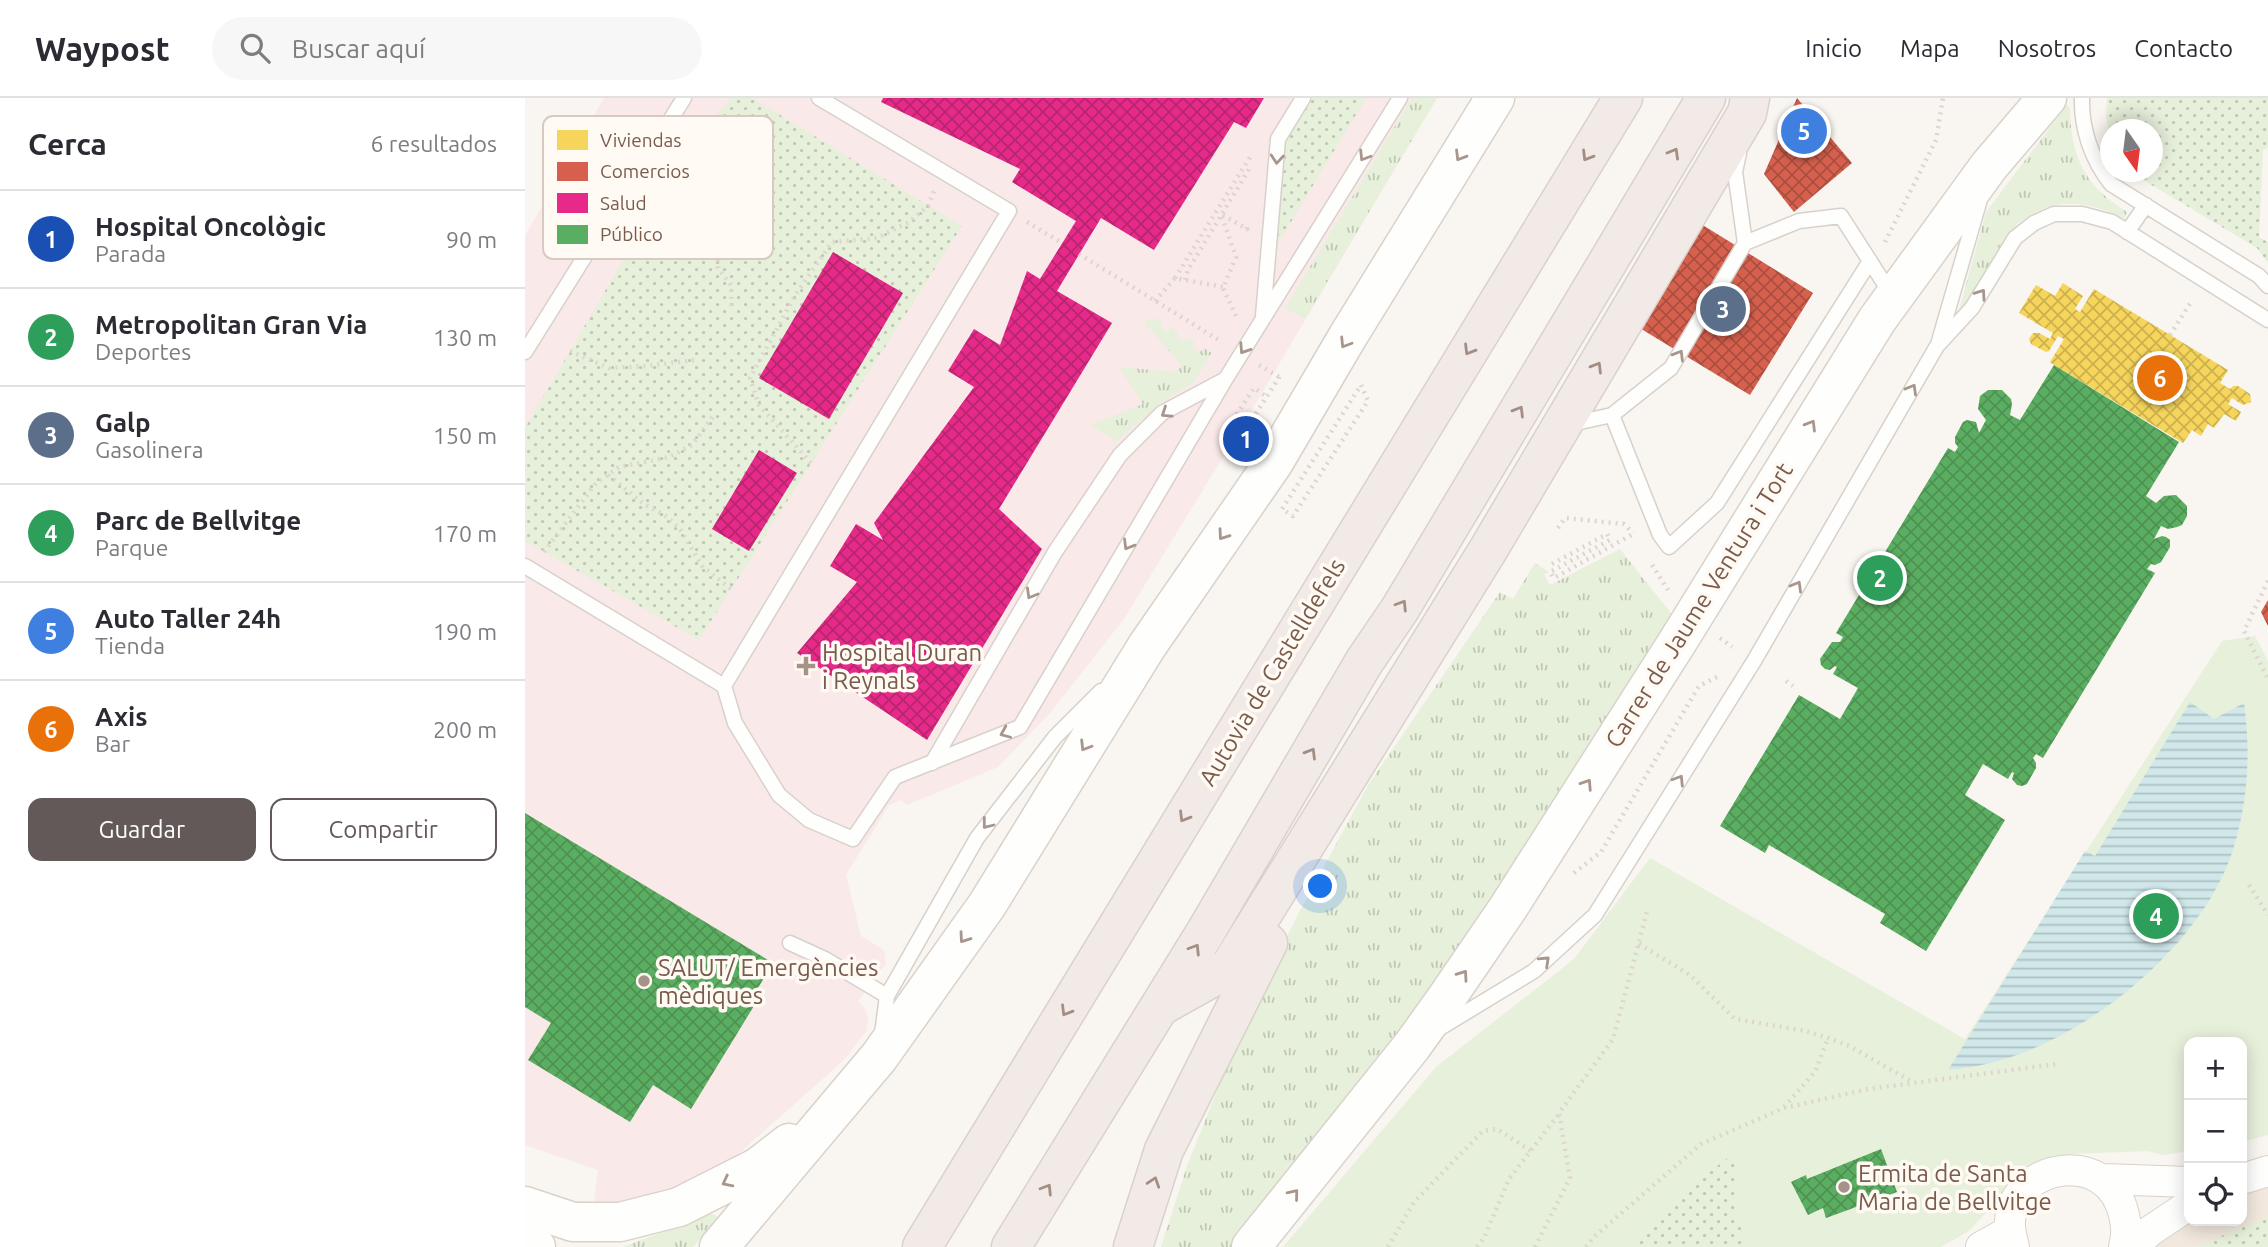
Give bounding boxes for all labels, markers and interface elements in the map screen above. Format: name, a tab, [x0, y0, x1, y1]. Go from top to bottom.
search box	[212, 17, 702, 80]
icon: search	[236, 29, 274, 67]
text: Waypost	[35, 30, 170, 67]
text: Buscar aquí	[292, 34, 425, 63]
text: Inicio	[1805, 35, 1862, 62]
text: Mapa	[1900, 35, 1960, 62]
text: Nosotros	[1998, 35, 2096, 62]
text: Contacto	[2134, 35, 2233, 62]
pin: 5	[1781, 105, 1827, 157]
legend	[543, 116, 773, 259]
north arrow	[2100, 119, 2163, 182]
text: Cerca	[28, 127, 107, 161]
text: Viviendas	[600, 129, 682, 151]
text: 6 resultados	[371, 131, 497, 156]
one-way arrow	[1666, 147, 1679, 160]
one-way arrow	[1360, 149, 1373, 162]
one-way arrow	[1455, 149, 1468, 162]
one-way arrow	[1582, 149, 1595, 162]
one-way arrow	[1270, 154, 1285, 165]
text: Comercios	[600, 160, 690, 182]
text: Salud	[600, 192, 647, 214]
text: Hospital Oncològic	[95, 212, 326, 241]
text: Público	[600, 223, 663, 245]
text: 1	[45, 227, 57, 252]
text: 90 m	[446, 227, 497, 252]
text: Parada	[95, 241, 166, 266]
pin: 3	[1700, 283, 1746, 335]
one-way arrow	[1973, 289, 1985, 302]
text: Metropolitan Gran Via	[95, 310, 367, 339]
text: 2	[45, 325, 57, 350]
text: 130 m	[433, 325, 497, 350]
one-way arrow	[1340, 335, 1353, 348]
text: Deportes	[95, 339, 191, 364]
one-way arrow	[1239, 342, 1252, 355]
one-way arrow	[1464, 343, 1477, 356]
one-way arrow	[1671, 349, 1684, 362]
pin: 6	[2137, 352, 2183, 404]
one-way arrow	[1589, 361, 1602, 374]
one-way arrow	[1904, 384, 1917, 396]
one-way arrow	[1161, 405, 1174, 417]
one-way arrow	[1511, 405, 1524, 418]
text: Galp	[95, 408, 151, 437]
pin: 1	[1223, 413, 1269, 465]
one-way arrow	[1802, 419, 1815, 432]
text: 3	[45, 423, 57, 448]
text: 150 m	[433, 423, 497, 448]
text: Gasolinera	[95, 437, 203, 462]
street label: Carrer de Jaume Ventura i Tort	[1600, 457, 1798, 752]
text: Parc de Bellvitge	[95, 506, 301, 535]
text: 4	[45, 521, 57, 546]
text: 170 m	[433, 521, 497, 546]
one-way arrow	[1219, 527, 1232, 540]
text: Parque	[95, 535, 168, 560]
one-way arrow	[1123, 537, 1136, 550]
pin: 2	[1857, 552, 1903, 604]
street label: Autovia de Castelldefels	[1193, 554, 1351, 790]
one-way arrow	[1789, 580, 1802, 593]
one-way arrow	[1026, 587, 1039, 599]
one-way arrow	[1393, 600, 1406, 613]
text: Auto Taller 24h	[95, 604, 281, 633]
text: 5	[45, 619, 57, 644]
text: 190 m	[433, 619, 497, 644]
text: Tienda	[95, 633, 165, 658]
place label: Hospital Duran i Reynals	[822, 639, 982, 694]
marker: Hospital Duran i Reynals	[796, 656, 816, 676]
text: Axis	[95, 702, 148, 731]
text: 6	[45, 717, 57, 742]
text: 200 m	[433, 717, 497, 742]
one-way arrow	[1000, 725, 1013, 739]
text: Bar	[95, 731, 130, 756]
one-way arrow	[1081, 738, 1094, 751]
one-way arrow	[1303, 748, 1316, 761]
one-way arrow	[1671, 775, 1684, 788]
one-way arrow	[1578, 779, 1591, 792]
button: Guardar	[28, 798, 256, 861]
button: Compartir	[270, 798, 497, 861]
one-way arrow	[1180, 809, 1193, 822]
one-way arrow	[983, 816, 996, 829]
your location	[1303, 869, 1337, 903]
pin: 4	[2133, 890, 2179, 942]
one-way arrow	[960, 930, 972, 943]
one-way arrow	[1186, 944, 1199, 957]
place label: SALUT/ Emergències mèdiques	[658, 954, 878, 1009]
one-way arrow	[1537, 957, 1550, 970]
one-way arrow	[1455, 970, 1467, 983]
marker: SALUT/ Emergències mèdiques	[636, 973, 652, 989]
one-way arrow	[1061, 1003, 1074, 1016]
map controls	[2184, 1037, 2247, 1226]
button: +	[2184, 1037, 2247, 1100]
button: −	[2184, 1100, 2247, 1163]
place label: Ermita de Santa Maria de Bellvitge	[1858, 1160, 2052, 1215]
button: locate	[2184, 1163, 2247, 1226]
one-way arrow	[722, 1174, 734, 1188]
one-way arrow	[1146, 1176, 1160, 1189]
marker: Ermita de Santa Maria de Bellvitge	[1836, 1179, 1852, 1195]
one-way arrow	[1038, 1183, 1051, 1196]
one-way arrow	[1285, 1189, 1298, 1201]

